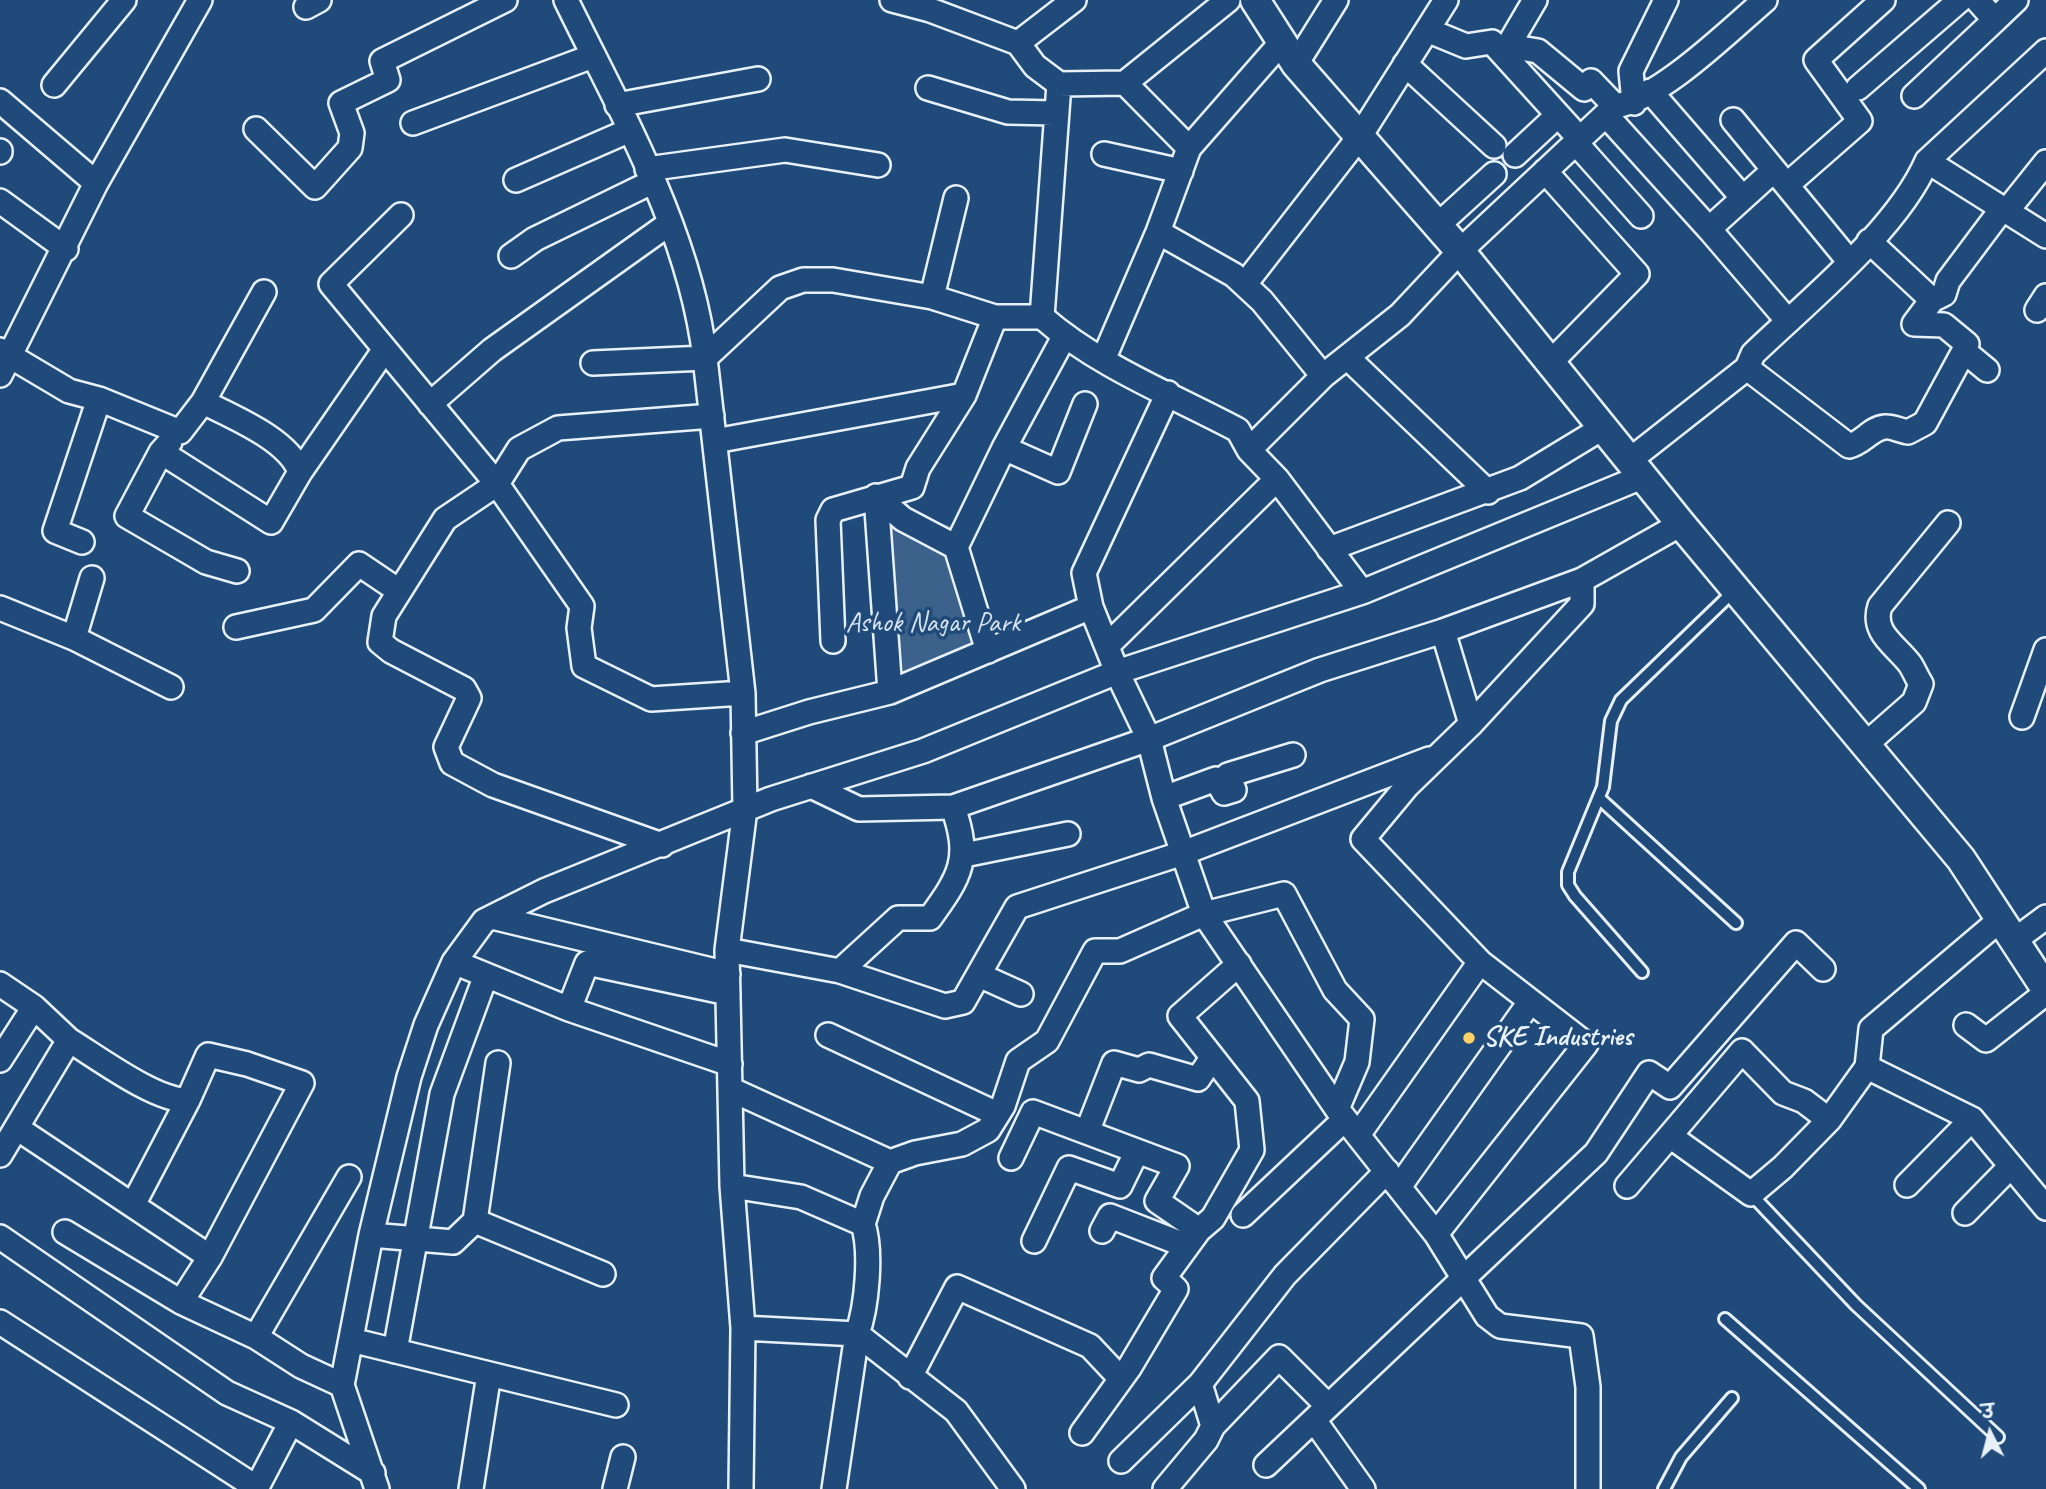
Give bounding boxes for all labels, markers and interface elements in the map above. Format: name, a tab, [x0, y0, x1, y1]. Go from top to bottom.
park label: Ashok Nagar Park	[846, 607, 1020, 641]
place label: SKE Industries	[1483, 1021, 1632, 1055]
marker: SKE Industries	[1461, 1030, 1477, 1046]
north arrow	[1955, 1398, 2025, 1468]
text: उ	[1980, 1400, 1995, 1425]

